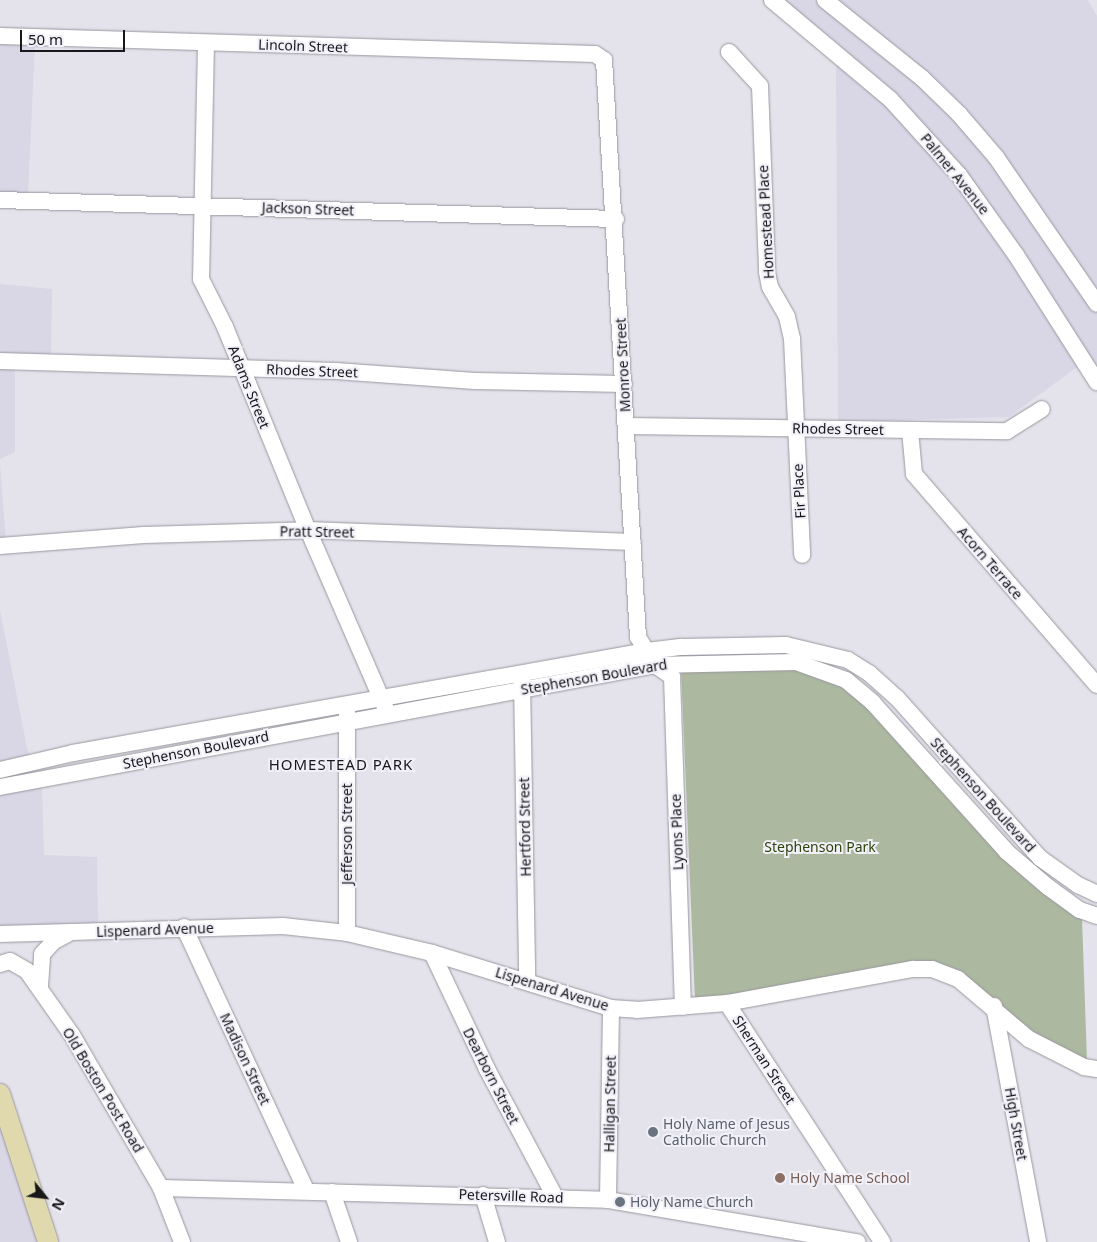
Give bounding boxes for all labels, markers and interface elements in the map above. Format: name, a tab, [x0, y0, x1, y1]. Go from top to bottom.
scale bar	[22, 20, 128, 52]
text: 50 m	[28, 29, 63, 49]
street label: Lincoln Street	[258, 36, 348, 56]
street label: Palmer Avenue	[917, 130, 993, 218]
street label: Homestead Place	[755, 165, 777, 279]
street label: Jackson Street	[262, 199, 354, 219]
street label: Monroe Street	[612, 317, 634, 413]
street label: Adams Street	[225, 343, 273, 431]
street label: Rhodes Street	[266, 361, 358, 381]
street label: Rhodes Street	[792, 420, 884, 438]
street label: Fir Place	[789, 463, 809, 519]
street label: Pratt Street	[280, 523, 354, 541]
street label: Acorn Terrace	[954, 523, 1026, 603]
street label: Stephenson Boulevard	[519, 656, 669, 698]
street label: Stephenson Boulevard	[122, 728, 270, 772]
street label: Stephenson Boulevard	[927, 734, 1039, 856]
district label: HOMESTEAD PARK	[267, 756, 415, 774]
street label: Hertford Street	[516, 777, 534, 877]
street label: Jefferson Street	[339, 783, 355, 885]
street label: Lyons Place	[667, 793, 687, 871]
park label: Stephenson Park	[764, 839, 876, 855]
street label: Lispenard Avenue	[96, 920, 214, 940]
street label: Lispenard Avenue	[493, 964, 611, 1014]
street label: Madison Street	[216, 1010, 274, 1108]
street label: Sherman Street	[729, 1013, 799, 1107]
street label: Old Boston Post Road	[59, 1024, 147, 1156]
street label: Dearborn Street	[459, 1025, 523, 1127]
street label: Halligan Street	[601, 1055, 619, 1153]
street label: High Street	[1001, 1086, 1031, 1162]
place label: Holy Name of Jesus Catholic Church	[663, 1116, 790, 1148]
marker: Holy Name of Jesus Catholic Church	[647, 1126, 659, 1138]
place label: Holy Name School	[790, 1170, 910, 1186]
north arrow	[20, 1172, 70, 1222]
marker: Holy Name School	[774, 1172, 786, 1184]
street label: Petersville Road	[458, 1186, 564, 1206]
place label: Holy Name Church	[630, 1194, 753, 1210]
text: N	[47, 1195, 70, 1214]
marker: Holy Name Church	[614, 1196, 626, 1208]

